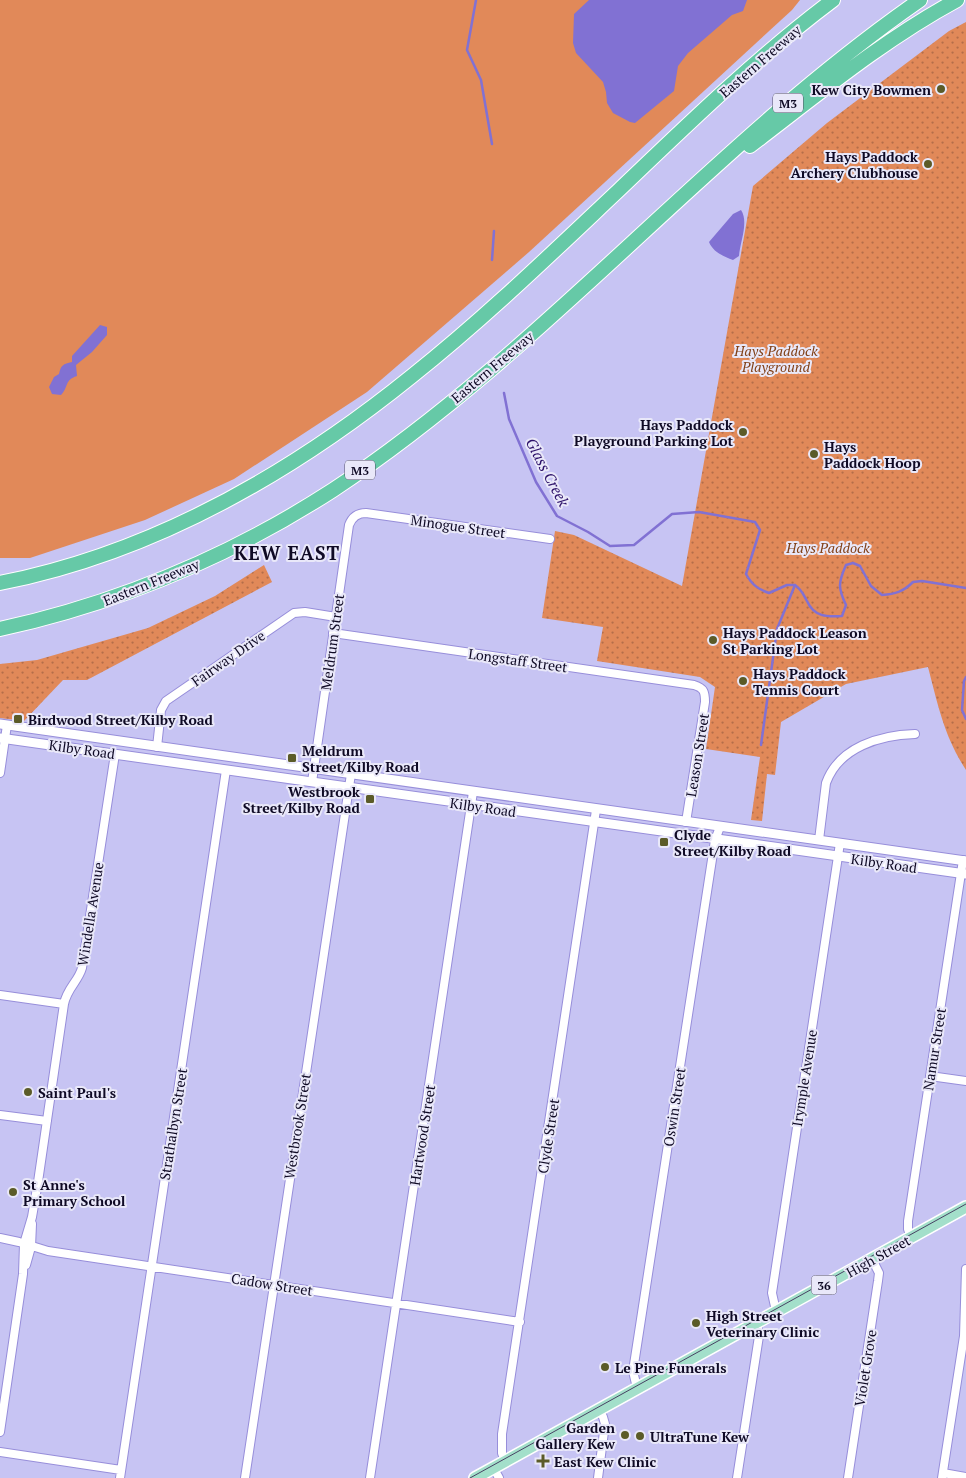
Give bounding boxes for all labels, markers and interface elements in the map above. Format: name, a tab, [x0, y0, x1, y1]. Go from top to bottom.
street label: Eastern Freeway	[715, 20, 805, 102]
place label: Kew City Bowmen	[811, 80, 931, 99]
marker: Kew City Bowmen	[935, 83, 947, 95]
road number: M3	[773, 94, 803, 112]
place label: Hays Paddock Archery Clubhouse	[791, 147, 919, 182]
marker: Hays Paddock Archery Clubhouse	[922, 158, 934, 170]
street label: Eastern Freeway	[447, 326, 538, 407]
park label: Hays Paddock Playground	[733, 341, 818, 376]
place label: Hays Paddock Playground Parking Lot	[574, 415, 734, 450]
marker: Hays Paddock Playground Parking Lot	[737, 426, 749, 438]
water label: Glass Creek	[522, 434, 575, 510]
place label: Hays Paddock Hoop	[824, 437, 921, 472]
marker: Hays Paddock Hoop	[808, 448, 820, 460]
road number: M3	[345, 460, 375, 480]
street label: Minogue Street	[409, 510, 507, 542]
park label: Hays Paddock	[785, 538, 870, 557]
district label: KEW EAST	[234, 540, 340, 565]
street label: Eastern Freeway	[100, 554, 203, 610]
street label: Meldrum Street	[316, 592, 348, 692]
place label: Hays Paddock Leason St Parking Lot	[723, 623, 867, 658]
street label: Fairway Drive	[188, 626, 268, 690]
marker: Hays Paddock Leason St Parking Lot	[707, 634, 719, 646]
street label: Longstaff Street	[467, 644, 570, 676]
place label: Hays Paddock Tennis Court	[753, 664, 847, 699]
marker: Hays Paddock Tennis Court	[737, 675, 749, 687]
place label: Birdwood Street/Kilby Road	[28, 710, 214, 729]
street label: Leason Street	[681, 711, 713, 798]
marker: Birdwood Street/Kilby Road	[12, 713, 24, 725]
street label: Kilby Road	[48, 735, 117, 763]
place label: Meldrum Street/Kilby Road	[302, 741, 420, 776]
marker: Meldrum Street/Kilby Road	[286, 752, 298, 764]
place label: Westbrook Street/Kilby Road	[243, 782, 361, 817]
marker: Westbrook Street/Kilby Road	[364, 793, 376, 805]
street label: Kilby Road	[449, 793, 518, 821]
place label: Clyde Street/Kilby Road	[674, 825, 792, 860]
marker: Clyde Street/Kilby Road	[658, 836, 670, 848]
street label: Kilby Road	[850, 849, 919, 877]
street label: Windella Avenue	[72, 861, 108, 967]
street label: Namur Street	[918, 1005, 950, 1092]
street label: Irymple Avenue	[787, 1028, 821, 1128]
street label: Oswin Street	[658, 1065, 690, 1148]
street label: Strathalbyn Street	[155, 1066, 191, 1181]
street label: Westbrook Street	[279, 1071, 315, 1180]
street label: Hartwood Street	[405, 1082, 439, 1187]
place label: Saint Paul's	[38, 1083, 116, 1102]
marker: Saint Paul's	[22, 1086, 34, 1098]
street label: Clyde Street	[533, 1096, 563, 1175]
place label: St Anne's Primary School	[23, 1175, 126, 1210]
marker: St Anne's Primary School	[7, 1186, 19, 1198]
street label: High Street	[842, 1230, 914, 1281]
street label: Cadow Street	[230, 1268, 315, 1300]
road number: 36	[812, 1276, 836, 1294]
place label: High Street Veterinary Clinic	[706, 1306, 819, 1341]
marker: High Street Veterinary Clinic	[690, 1317, 702, 1329]
street label: Violet Grove	[850, 1328, 880, 1408]
place label: Le Pine Funerals	[615, 1358, 726, 1377]
marker: Le Pine Funerals	[599, 1361, 611, 1373]
place label: Garden Gallery Kew	[535, 1418, 616, 1453]
place label: UltraTune Kew	[650, 1427, 750, 1446]
marker: Garden Gallery Kew	[619, 1429, 631, 1441]
marker: UltraTune Kew	[634, 1430, 646, 1442]
place label: East Kew Clinic	[554, 1452, 656, 1471]
marker: East Kew Clinic	[536, 1454, 550, 1468]

